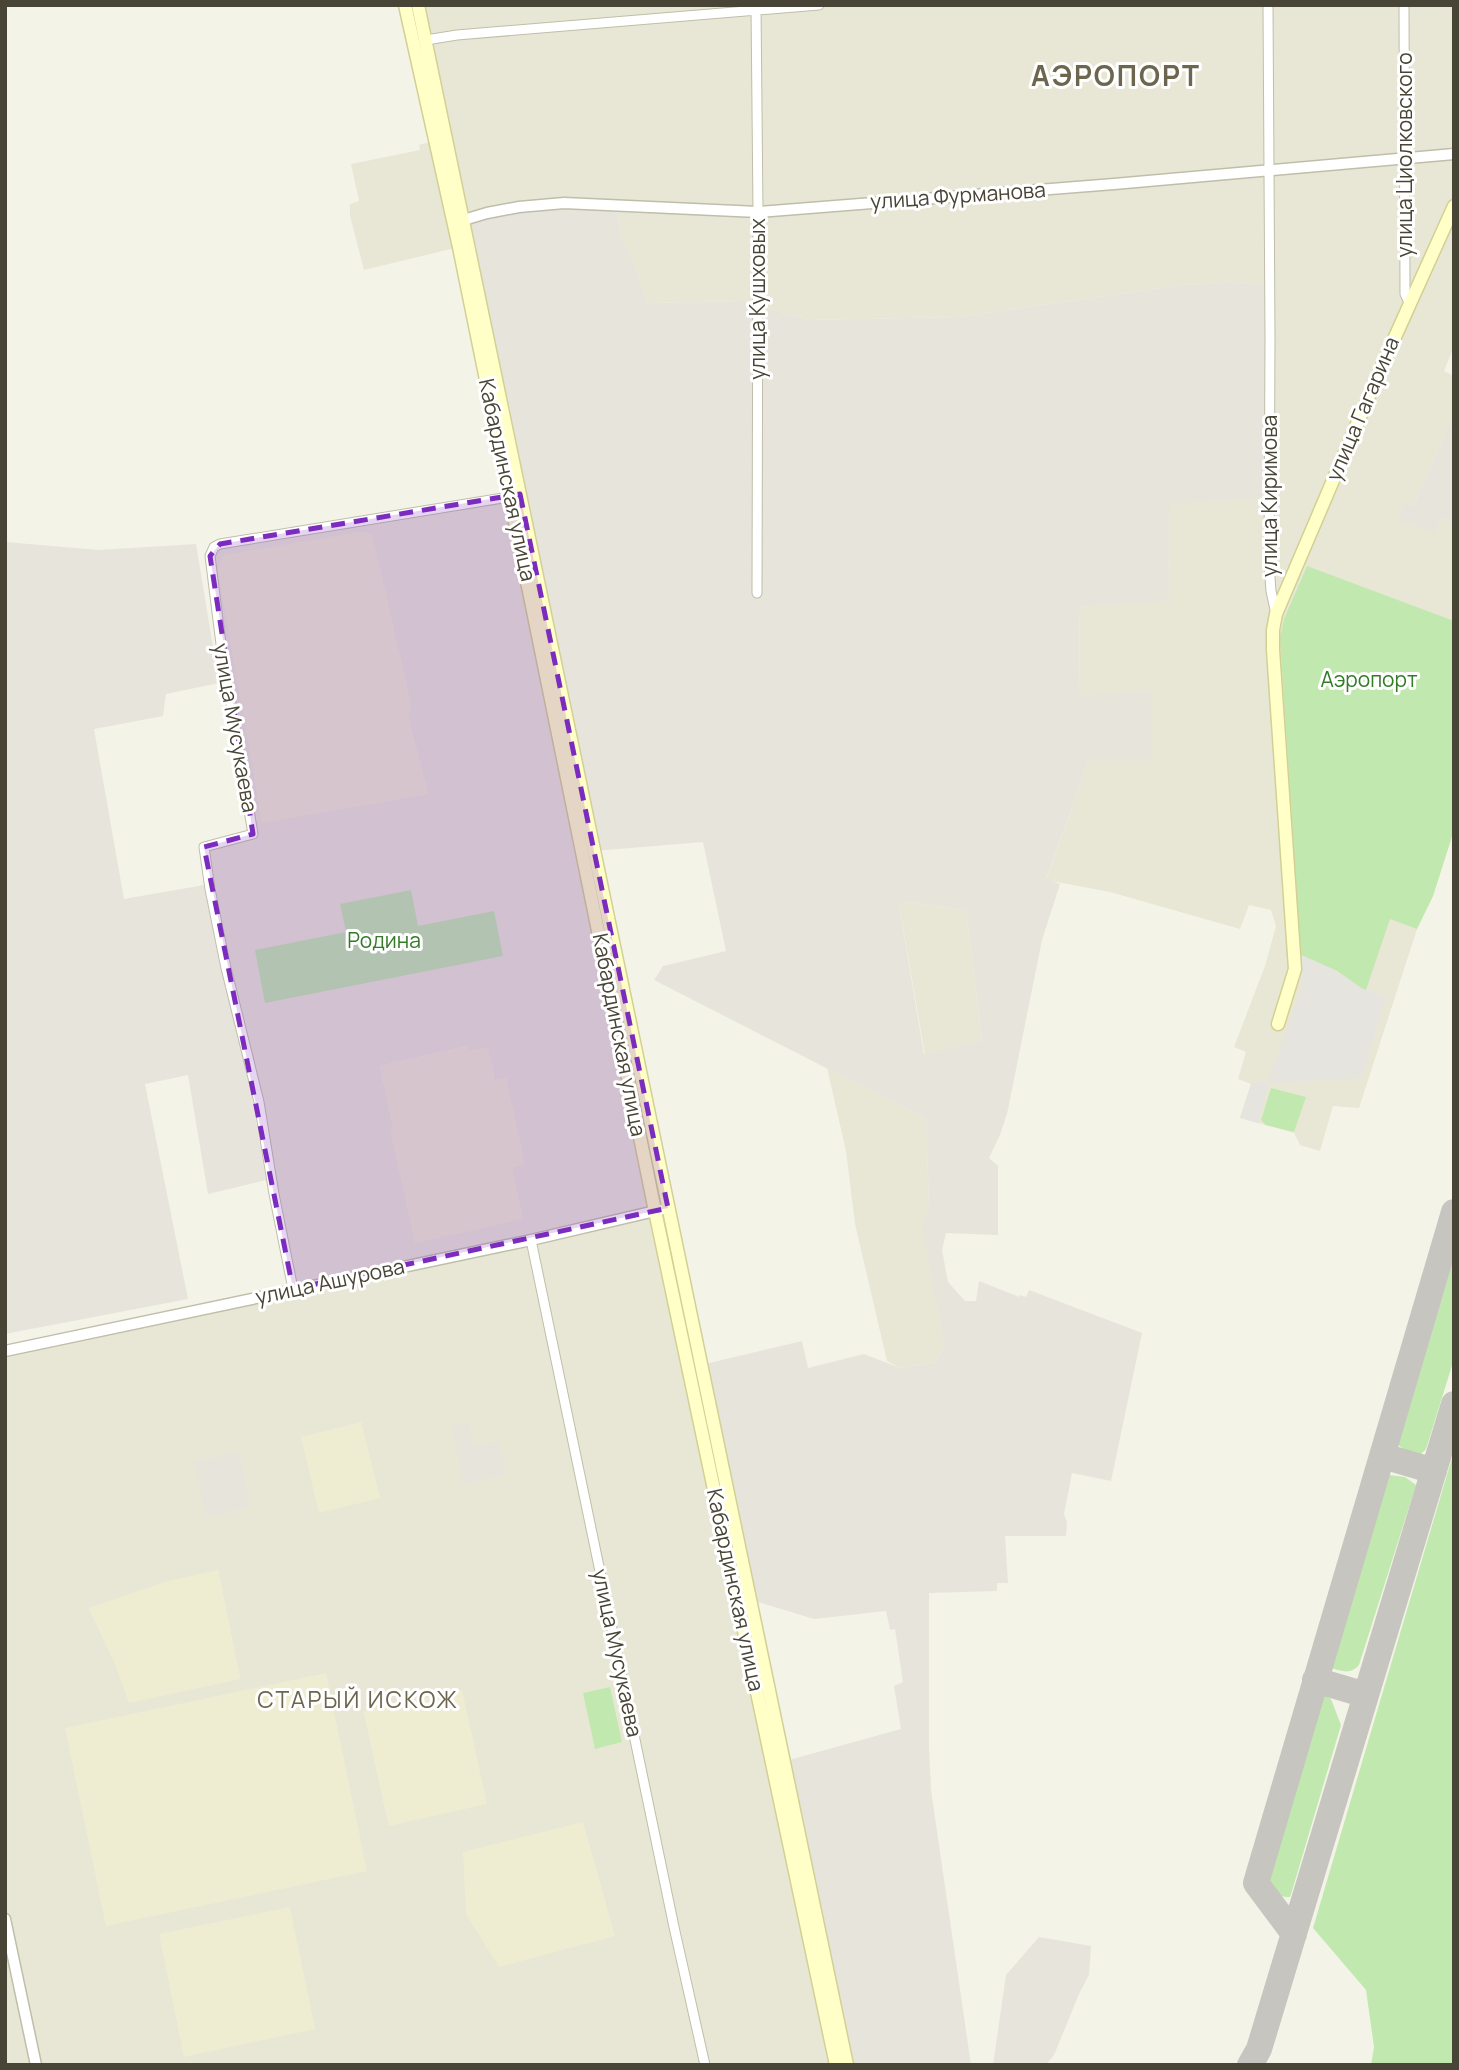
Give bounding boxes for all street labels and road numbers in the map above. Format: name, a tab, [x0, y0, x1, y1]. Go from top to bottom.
street label: улица Циолковского	[1390, 52, 1418, 258]
street label: улица Фурманова	[869, 175, 1047, 215]
street label: улица Кушховых	[743, 218, 771, 380]
street label: улица Гагарина	[1319, 332, 1405, 485]
street label: Кабардинская улица	[473, 376, 543, 584]
street label: улица Киримова	[1255, 415, 1283, 577]
street label: улица Мусукаева	[207, 641, 265, 815]
street label: Кабардинская улица	[587, 931, 653, 1139]
street label: улица Ашурова	[253, 1252, 407, 1310]
street label: Кабардинская улица	[701, 1486, 771, 1694]
street label: улица Мусукаева	[586, 1566, 649, 1740]

